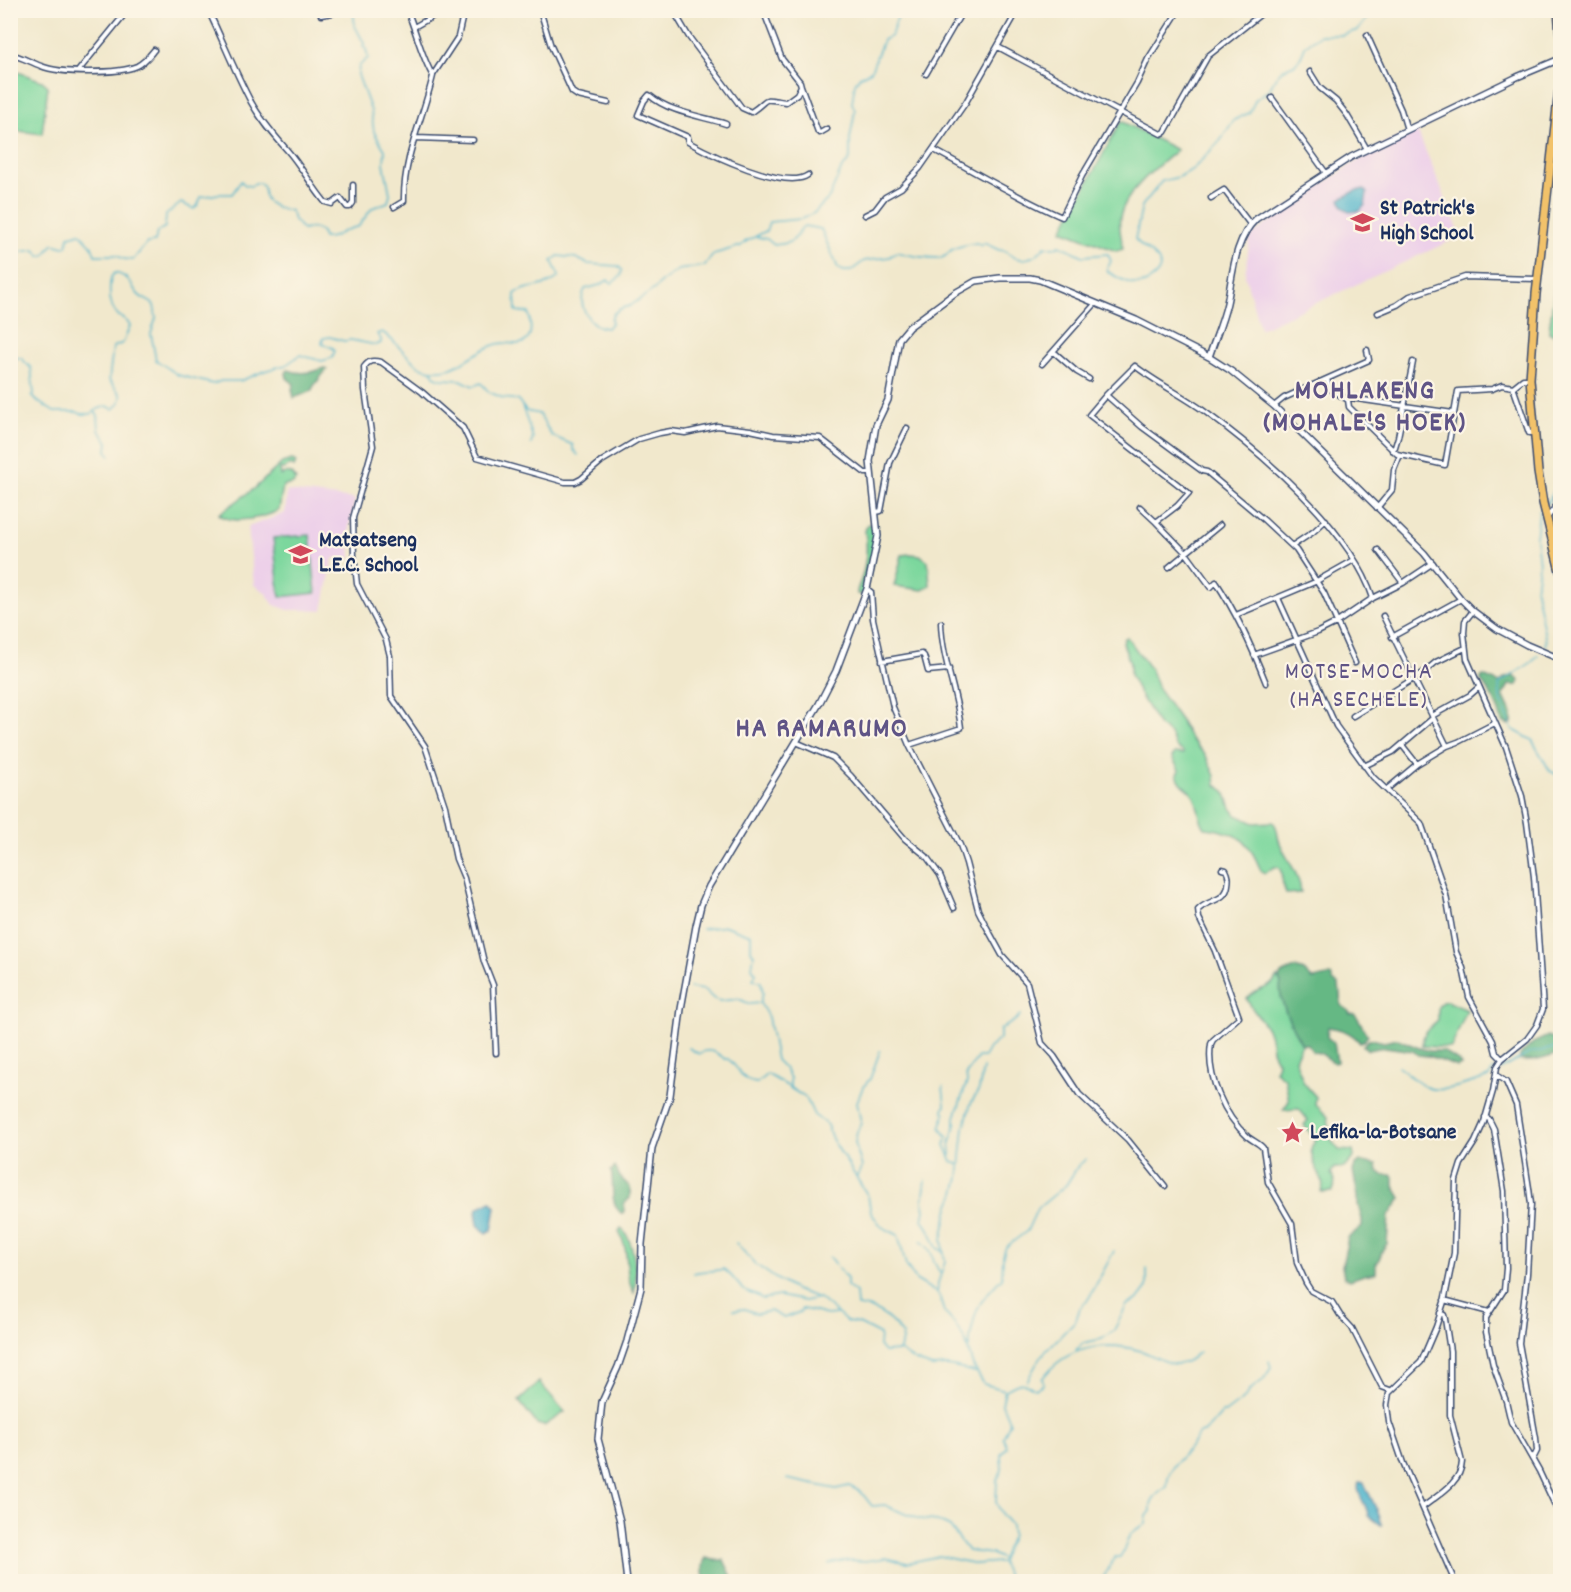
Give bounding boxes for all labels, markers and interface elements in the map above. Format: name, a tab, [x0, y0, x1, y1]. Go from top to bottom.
place label: St Patrick's High School	[1380, 194, 1475, 250]
school or university icon: St Patrick's High School	[1349, 209, 1375, 235]
district label: MOHLAKENG (MOHALE'S HOEK)	[1263, 373, 1467, 445]
place label: Matsatseng L.E.C. School	[319, 526, 419, 582]
school or university icon: Matsatseng L.E.C. School	[288, 541, 314, 567]
district label: MOTSE-MOCHA (HA SECHELE)	[1285, 656, 1433, 718]
district label: HA RAMARUMO	[736, 711, 908, 751]
place label: Lefika-la-Botsane	[1310, 1118, 1457, 1149]
place icon: Lefika-la-Botsane	[1279, 1120, 1305, 1146]

